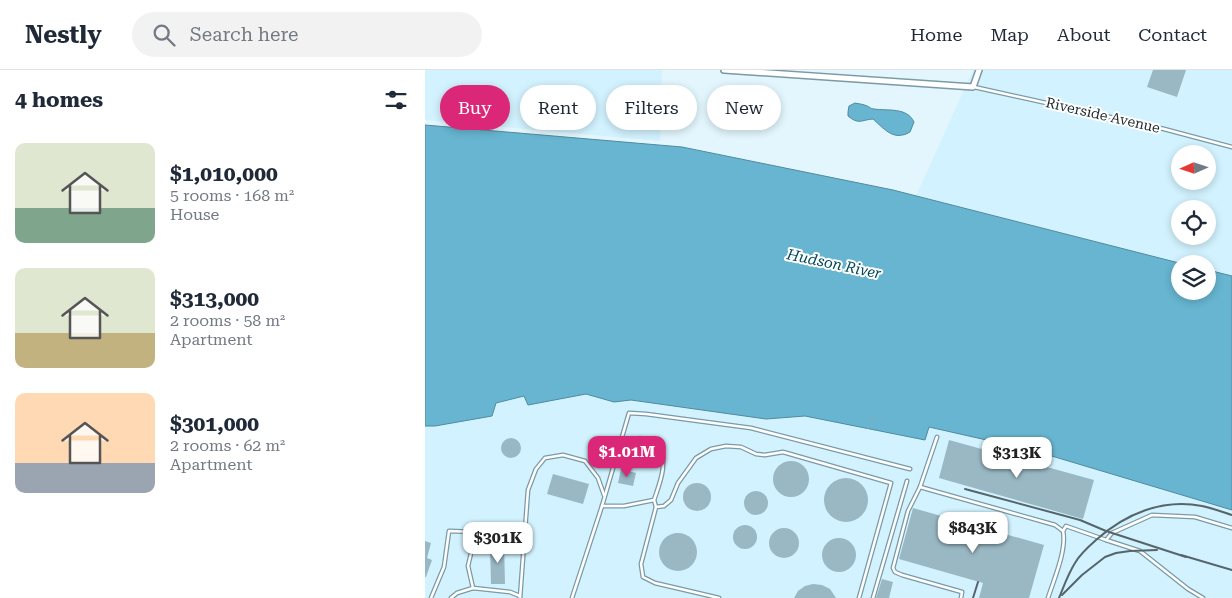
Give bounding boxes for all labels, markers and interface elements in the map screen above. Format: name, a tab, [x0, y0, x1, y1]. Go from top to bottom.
search box	[132, 12, 482, 57]
text: Nestly	[25, 21, 102, 49]
icon: search	[150, 21, 178, 49]
text: Search here	[190, 23, 299, 46]
text: Home	[910, 24, 962, 45]
text: Map	[990, 24, 1029, 45]
text: About	[1057, 24, 1110, 45]
text: Contact	[1138, 24, 1207, 45]
chip: Buy	[440, 85, 510, 130]
chip: Rent	[520, 85, 596, 130]
chip: Filters	[606, 85, 697, 130]
chip: New	[707, 85, 781, 130]
icon: filters	[382, 86, 410, 114]
text: 4 homes	[15, 88, 103, 112]
street label: Riverside Avenue	[1044, 94, 1162, 136]
north arrow	[1171, 145, 1216, 190]
map controls	[1171, 145, 1216, 300]
text: $1,010,000	[170, 162, 278, 186]
icon: home	[55, 163, 115, 223]
text: 5 rooms · 168 m²	[170, 186, 294, 205]
button: locate	[1171, 200, 1216, 245]
text: House	[170, 205, 219, 224]
water label: Hudson River	[784, 245, 884, 283]
button: layers	[1171, 255, 1216, 300]
text: $313,000	[170, 287, 259, 311]
icon: home	[55, 288, 115, 348]
text: 2 rooms · 58 m²	[170, 311, 285, 330]
text: Apartment	[170, 330, 253, 349]
text: $301,000	[170, 412, 259, 436]
icon: home	[55, 413, 115, 473]
text: 2 rooms · 62 m²	[170, 436, 285, 455]
pin: $1.01M	[586, 436, 668, 478]
pin: $313K	[982, 436, 1052, 479]
text: $1.01M	[599, 442, 655, 461]
text: $313K	[993, 443, 1041, 462]
text: Apartment	[170, 455, 253, 474]
pin: $843K	[938, 512, 1008, 554]
text: $843K	[949, 518, 997, 537]
pin: $301K	[463, 522, 533, 564]
text: $301K	[474, 528, 522, 547]

